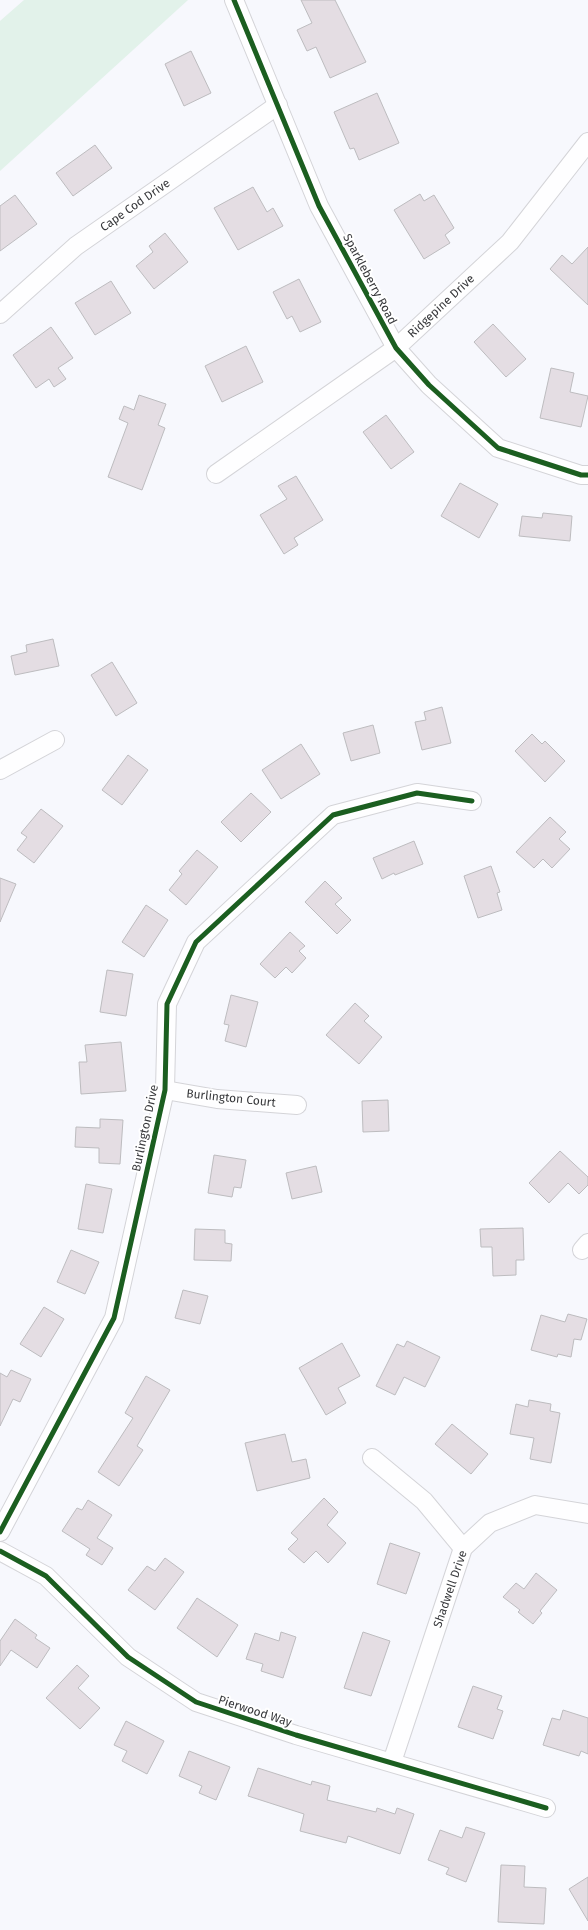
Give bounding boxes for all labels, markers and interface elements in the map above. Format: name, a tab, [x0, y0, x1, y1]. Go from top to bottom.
street label: Cape Cod Drive	[97, 176, 173, 234]
street label: Sparkleberry Road	[340, 231, 400, 327]
street label: Ridgepine Drive	[405, 272, 477, 340]
street label: Burlington Drive	[129, 1083, 161, 1173]
street label: Burlington Court	[186, 1086, 277, 1110]
street label: Shadwell Drive	[430, 1549, 470, 1629]
street label: Pierwood Way	[217, 1693, 294, 1729]

